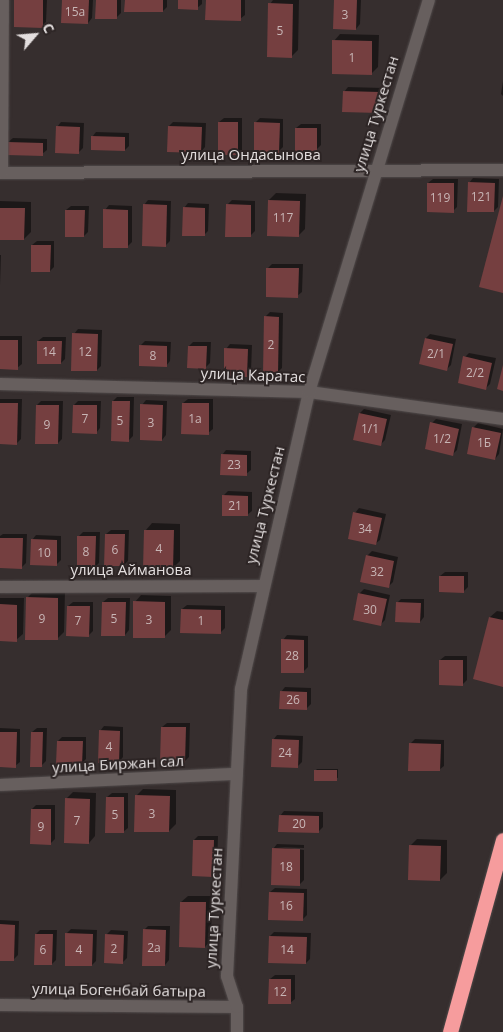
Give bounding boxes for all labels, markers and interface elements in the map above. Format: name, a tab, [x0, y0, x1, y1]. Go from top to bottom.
house number: 15а	[65, 5, 85, 19]
house number: 3	[342, 8, 348, 22]
north arrow	[10, 10, 60, 60]
text: С	[38, 20, 59, 36]
house number: 5	[277, 24, 283, 38]
house number: 1	[349, 51, 355, 65]
street label: улица Туркестан	[350, 54, 402, 174]
street label: улица Ондасынова	[181, 146, 321, 164]
house number: 121	[471, 190, 491, 204]
house number: 119	[430, 191, 450, 205]
house number: 117	[273, 211, 293, 225]
house number: 2	[268, 338, 274, 352]
house number: 14	[42, 345, 56, 359]
house number: 12	[78, 345, 92, 359]
house number: 2/1	[427, 347, 445, 361]
house number: 8	[150, 349, 156, 363]
street label: улица Каратас	[200, 364, 306, 386]
house number: 2/2	[466, 366, 484, 380]
house number: 7	[82, 412, 88, 426]
house number: 1а	[188, 412, 202, 426]
house number: 5	[117, 414, 123, 428]
house number: 3	[148, 416, 154, 430]
house number: 9	[44, 418, 50, 432]
house number: 1/1	[361, 422, 379, 436]
house number: 1/2	[433, 432, 451, 446]
house number: 1Б	[477, 436, 491, 450]
street label: улица Туркестан	[242, 444, 288, 566]
house number: 23	[227, 458, 241, 472]
house number: 21	[228, 499, 242, 513]
house number: 34	[358, 522, 372, 536]
house number: 4	[156, 542, 162, 556]
house number: 6	[112, 543, 118, 557]
house number: 8	[83, 545, 89, 559]
house number: 10	[37, 546, 51, 560]
street label: улица Айманова	[70, 561, 192, 579]
house number: 32	[370, 565, 384, 579]
house number: 30	[363, 603, 377, 617]
house number: 9	[39, 612, 45, 626]
house number: 5	[111, 612, 117, 626]
house number: 3	[146, 613, 152, 627]
house number: 7	[75, 614, 81, 628]
house number: 1	[198, 614, 204, 628]
house number: 28	[285, 649, 299, 663]
house number: 26	[286, 693, 300, 707]
house number: 4	[106, 740, 112, 754]
house number: 24	[278, 746, 292, 760]
street label: улица Биржан сал	[52, 752, 184, 776]
house number: 3	[149, 807, 155, 821]
house number: 5	[112, 808, 118, 822]
house number: 7	[74, 814, 80, 828]
house number: 20	[292, 817, 306, 831]
house number: 9	[38, 820, 44, 834]
street label: улица Туркестан	[202, 847, 226, 969]
house number: 18	[279, 860, 293, 874]
house number: 16	[279, 899, 293, 913]
house number: 2а	[147, 941, 161, 955]
house number: 2	[111, 942, 117, 956]
house number: 6	[40, 943, 46, 957]
house number: 4	[76, 943, 82, 957]
house number: 14	[280, 943, 294, 957]
street label: улица Богенбай батыра	[32, 979, 206, 1001]
house number: 12	[273, 985, 287, 999]

